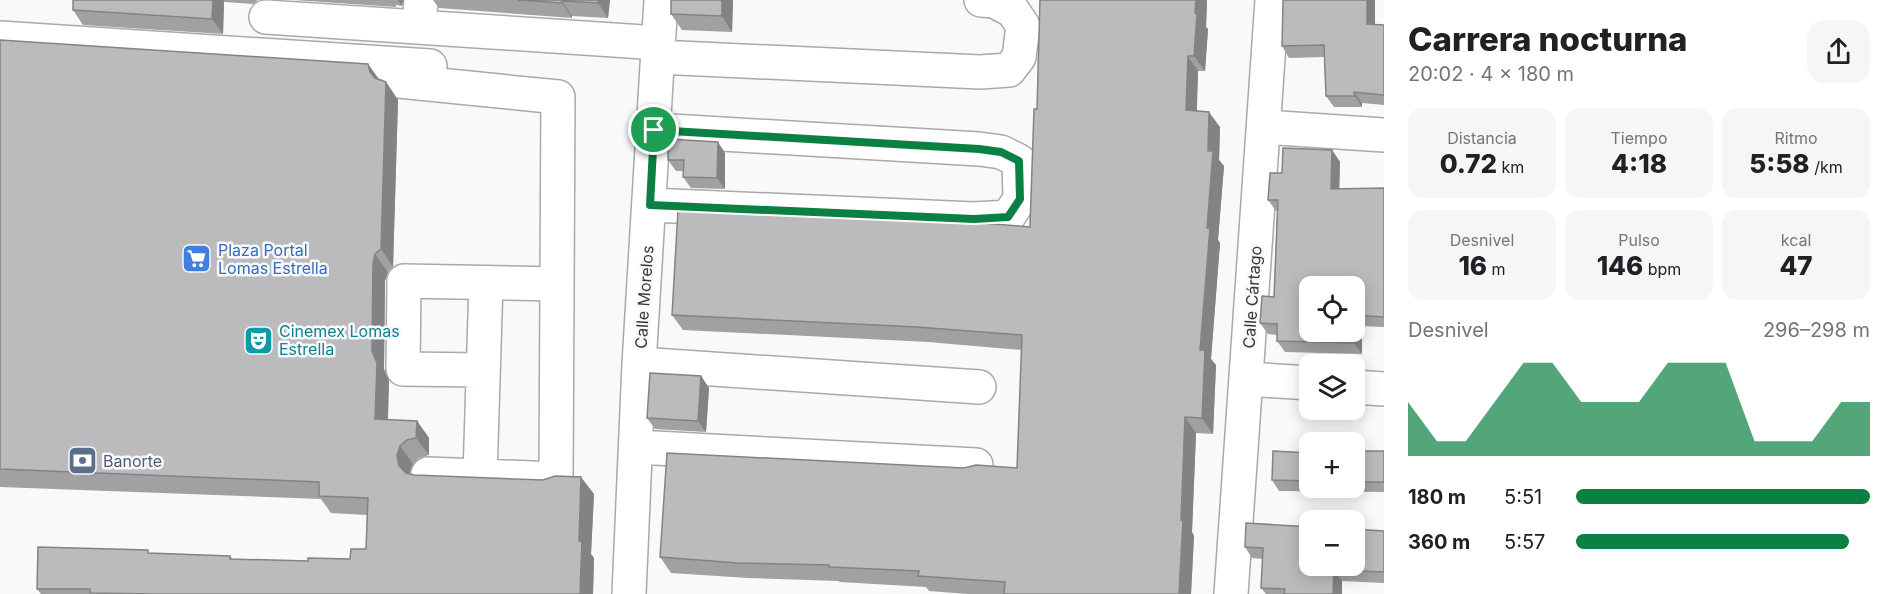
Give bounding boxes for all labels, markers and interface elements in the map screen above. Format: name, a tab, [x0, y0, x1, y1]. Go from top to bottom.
text: Carrera nocturna	[1408, 19, 1688, 59]
button: share	[1807, 20, 1870, 83]
text: 20:02 · 4 × 180 m	[1408, 62, 1574, 86]
pin	[628, 104, 679, 155]
icon: arrive	[637, 113, 670, 146]
text: Distancia	[1447, 128, 1517, 148]
text: Tiempo	[1611, 128, 1667, 148]
text: Ritmo	[1774, 128, 1818, 148]
text: 0.72	[1440, 148, 1497, 179]
text: 4:18	[1611, 148, 1667, 179]
text: 5:58	[1749, 148, 1810, 179]
text: km	[1497, 157, 1524, 177]
text: /km	[1810, 157, 1843, 177]
text: Desnivel	[1450, 230, 1514, 250]
text: Pulso	[1618, 230, 1660, 250]
text: kcal	[1781, 230, 1811, 250]
place label: Plaza Portal Lomas Estrella	[218, 240, 328, 278]
supermarket icon: Plaza Portal Lomas Estrella	[181, 243, 213, 275]
street label: Calle Morelos	[630, 245, 658, 349]
street label: Calle Cártago	[1238, 245, 1266, 349]
text: 16	[1458, 250, 1487, 281]
text: 146	[1597, 250, 1643, 281]
text: 47	[1779, 250, 1813, 281]
text: m	[1487, 259, 1506, 279]
text: bpm	[1643, 259, 1681, 279]
map controls	[1299, 276, 1365, 576]
button: locate	[1299, 276, 1365, 342]
text: Desnivel	[1408, 318, 1489, 342]
text: 296–298 m	[1763, 318, 1870, 342]
place label: Cinemex Lomas Estrella	[279, 321, 400, 359]
theatre icon: Cinemex Lomas Estrella	[242, 324, 274, 356]
button: layers	[1299, 354, 1365, 420]
button: +	[1299, 432, 1365, 498]
bank icon: Banorte	[66, 445, 98, 477]
place label: Banorte	[103, 451, 162, 471]
text: 180 m	[1408, 485, 1466, 509]
text: 5:51	[1504, 485, 1542, 509]
button: −	[1299, 510, 1365, 576]
text: 360 m	[1408, 530, 1470, 554]
text: 5:57	[1504, 530, 1545, 554]

